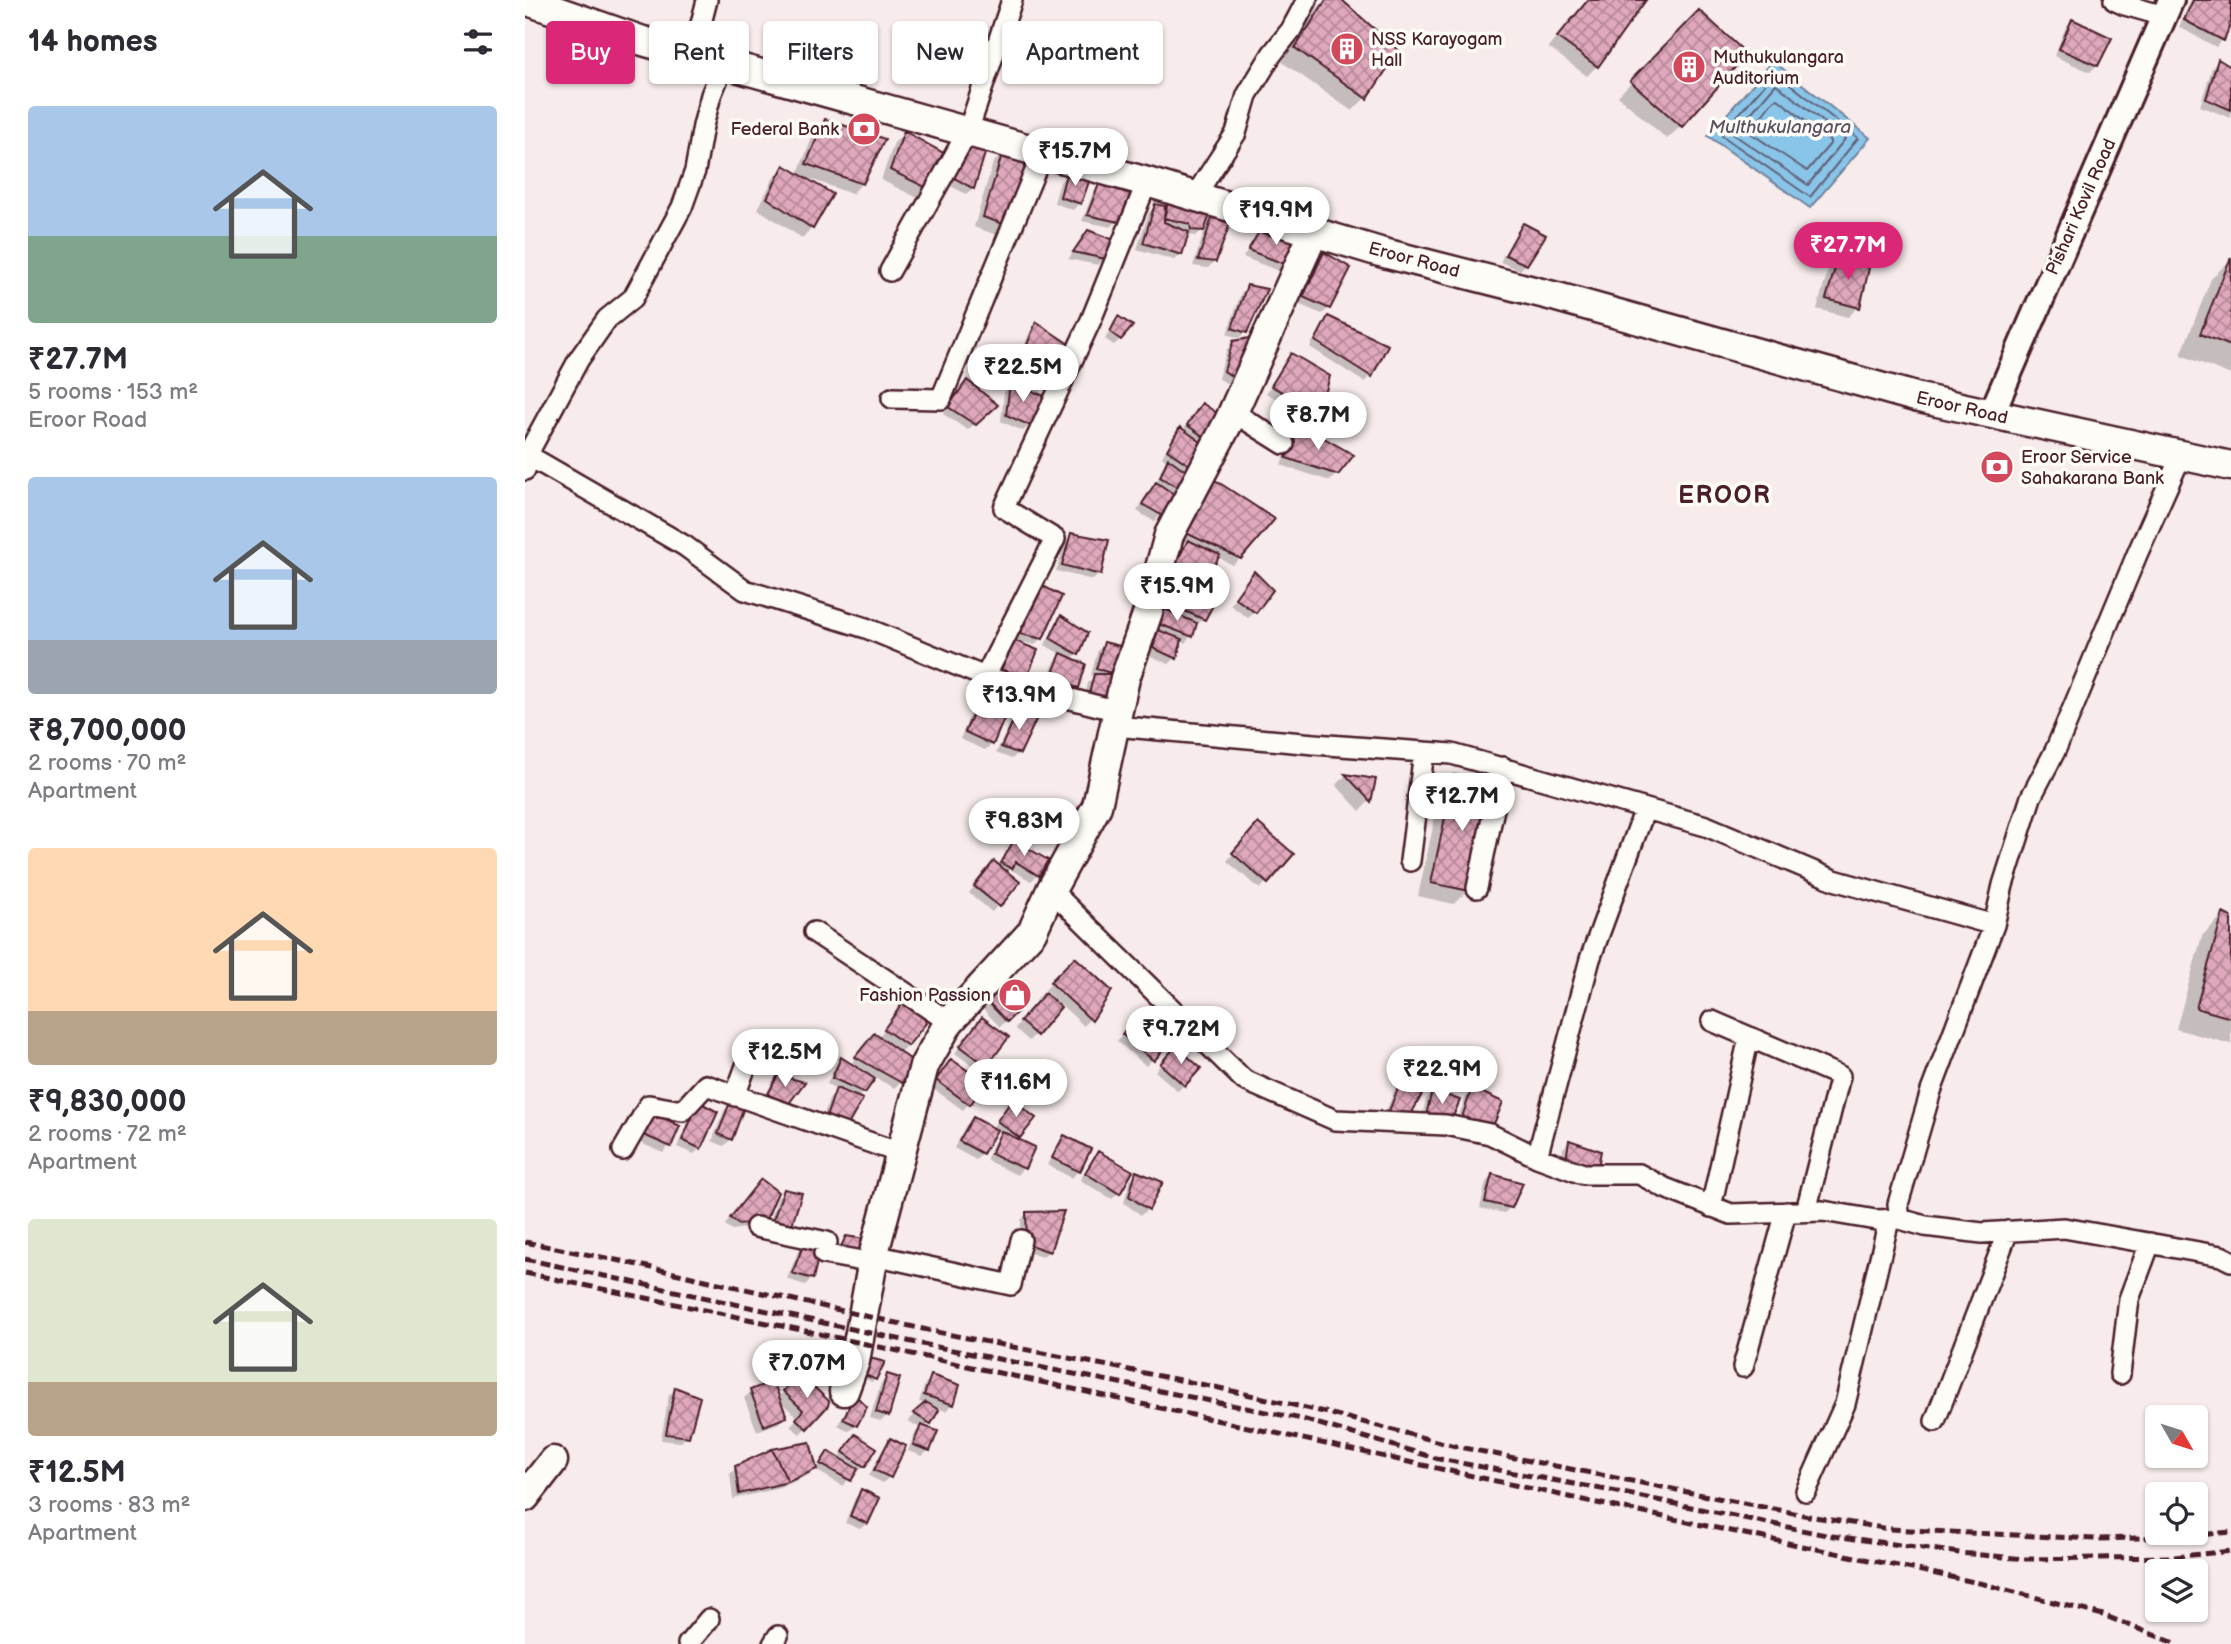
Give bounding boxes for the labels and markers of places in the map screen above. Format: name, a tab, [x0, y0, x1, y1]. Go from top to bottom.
place label: NSS Karayogam Hall	[1371, 29, 1502, 71]
building icon: NSS Karayogam Hall	[1328, 30, 1366, 68]
place label: Muthukulangara Auditorium	[1713, 47, 1844, 89]
building icon: Muthukulangara Auditorium	[1670, 48, 1708, 86]
bank icon: Federal Bank	[845, 110, 883, 148]
place label: Federal Bank	[730, 119, 839, 140]
pin: ₹15.7M	[1018, 128, 1132, 188]
pin: ₹19.9M	[1219, 188, 1333, 247]
pin: ₹27.7M	[1791, 222, 1905, 282]
pin: ₹22.5M	[966, 344, 1080, 404]
pin: ₹8.7M	[1269, 392, 1367, 452]
place label: Eroor Service Sahakarana Bank	[2021, 447, 2164, 489]
bank icon: Eroor Service Sahakarana Bank	[1978, 448, 2016, 486]
pin: ₹15.9M	[1120, 564, 1234, 623]
pin: ₹13.9M	[962, 672, 1076, 732]
pin: ₹12.7M	[1405, 774, 1519, 833]
pin: ₹9.83M	[967, 798, 1081, 858]
shop icon: Fashion Passion	[996, 976, 1034, 1014]
place label: Fashion Passion	[859, 985, 991, 1006]
pin: ₹9.72M	[1124, 1006, 1238, 1066]
pin: ₹12.5M	[728, 1030, 842, 1089]
pin: ₹22.9M	[1385, 1046, 1499, 1106]
pin: ₹11.6M	[959, 1060, 1073, 1119]
pin: ₹7.07M	[750, 1340, 864, 1400]

